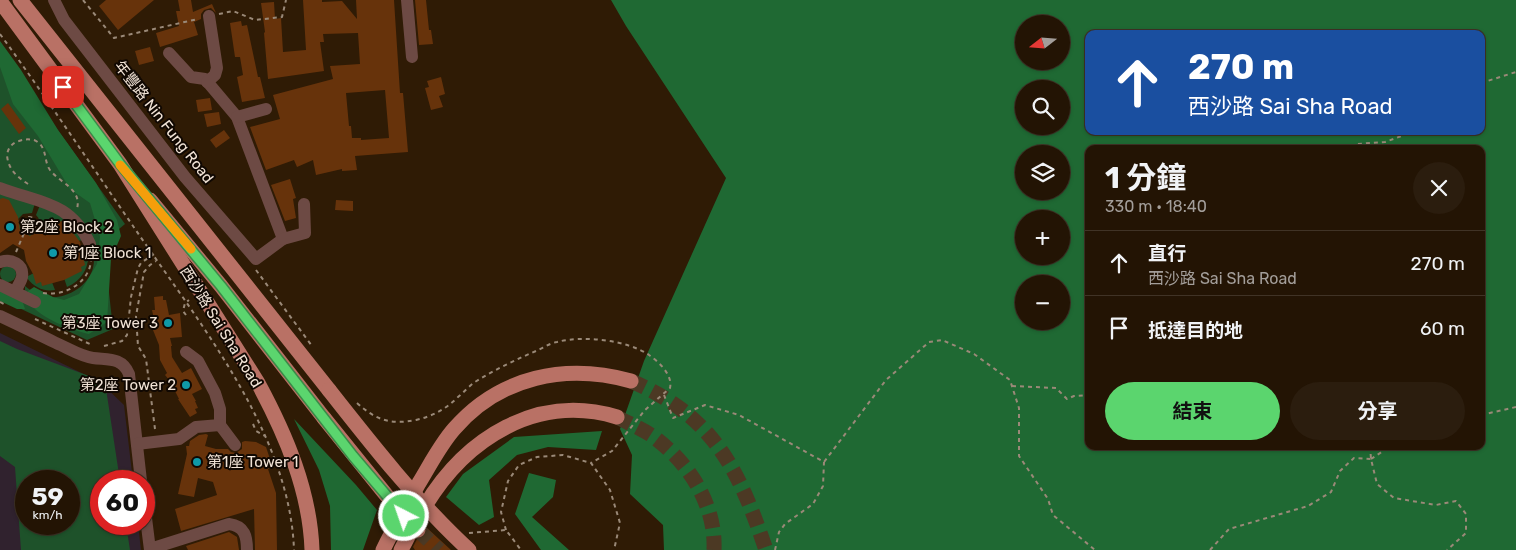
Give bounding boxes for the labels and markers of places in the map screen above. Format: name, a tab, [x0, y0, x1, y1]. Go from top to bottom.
pin	[42, 66, 84, 108]
place label: 第2座 Block 2	[20, 218, 113, 236]
marker: 第2座 Block 2	[4, 221, 16, 233]
place label: 第1座 Block 1	[63, 244, 151, 262]
marker: 第1座 Block 1	[47, 247, 59, 259]
place label: 第3座 Tower 3	[61, 314, 158, 332]
marker: 第3座 Tower 3	[162, 317, 174, 329]
place label: 第2座 Tower 2	[80, 376, 176, 394]
marker: 第2座 Tower 2	[180, 379, 192, 391]
place label: 第1座 Tower 1	[207, 453, 298, 471]
marker: 第1座 Tower 1	[191, 456, 203, 468]

